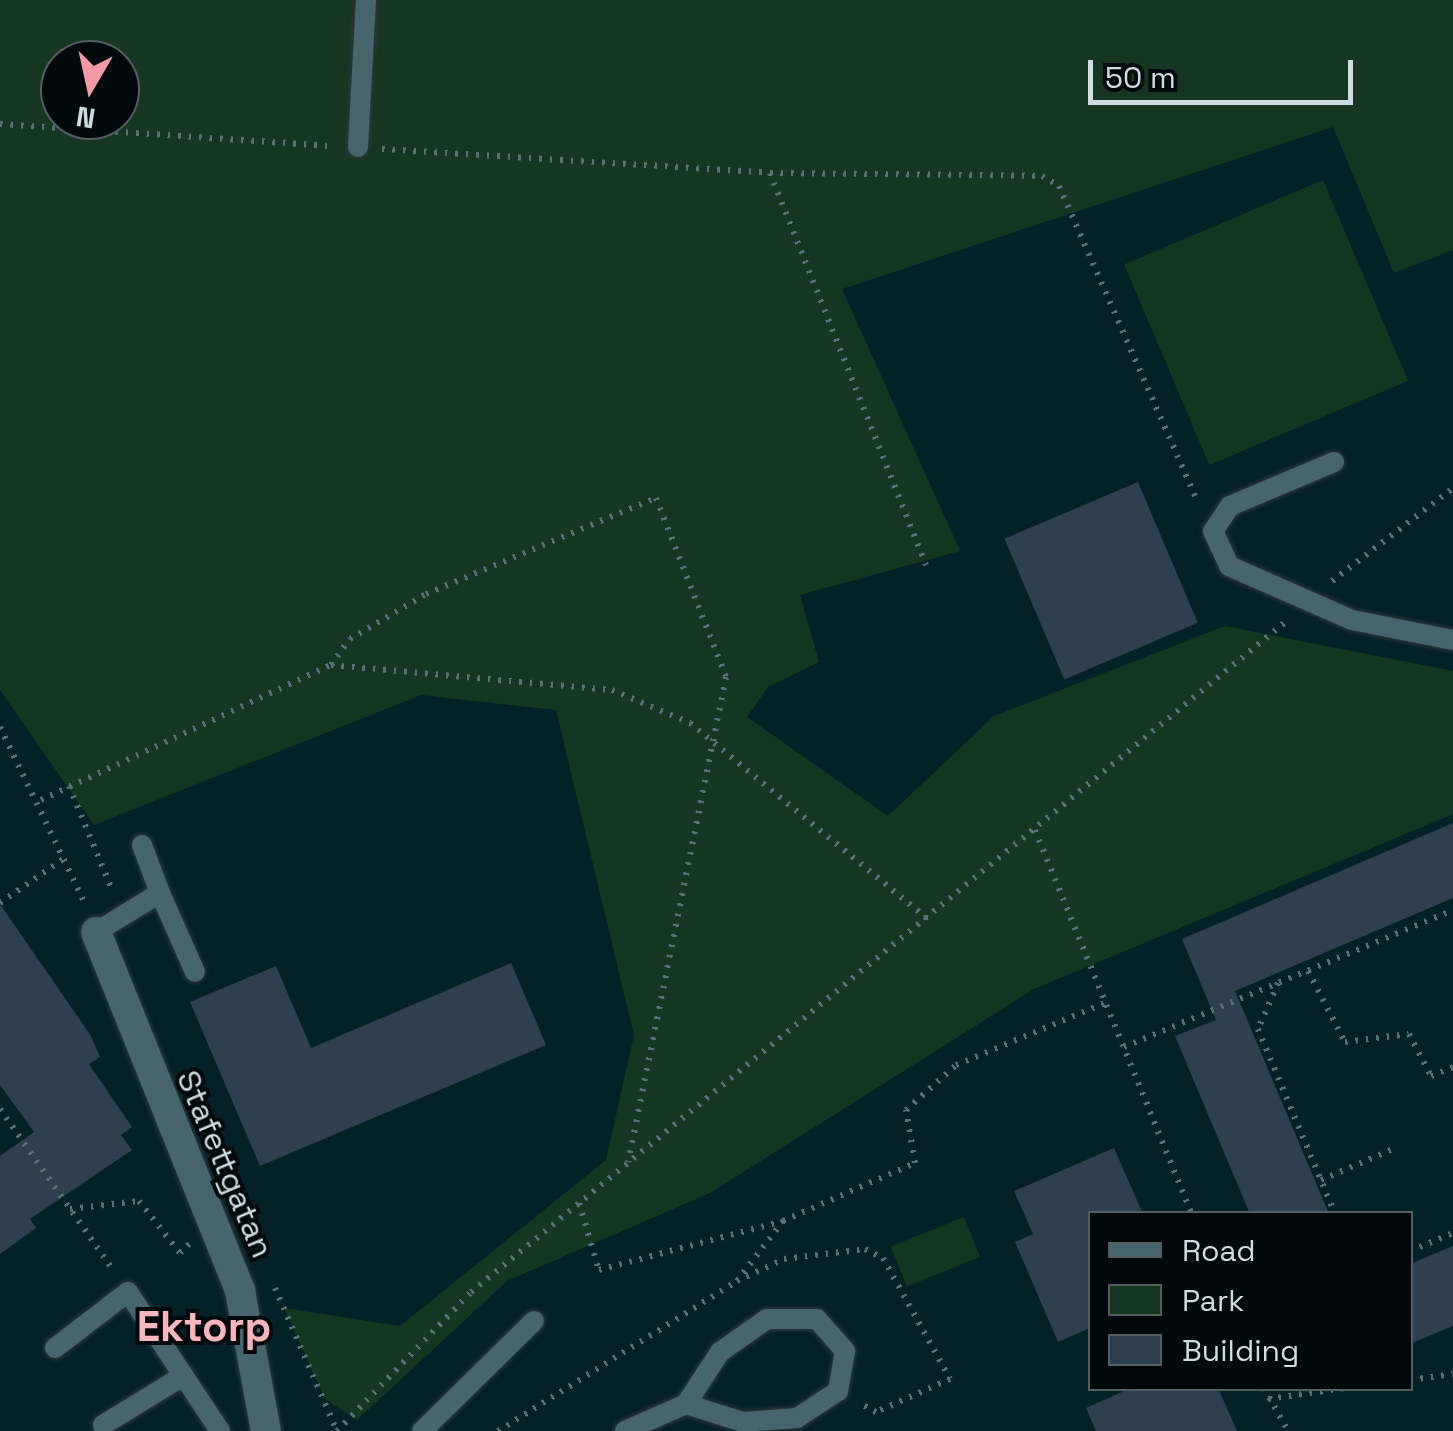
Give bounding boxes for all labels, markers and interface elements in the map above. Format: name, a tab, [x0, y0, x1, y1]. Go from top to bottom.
north arrow	[40, 40, 140, 140]
scale bar	[1093, 40, 1358, 102]
text: 50 m	[1105, 58, 1176, 97]
text: N	[74, 98, 98, 137]
street label: Stafettgatan	[168, 1065, 282, 1263]
legend	[1088, 1211, 1413, 1391]
text: Road	[1182, 1231, 1256, 1270]
text: Park	[1182, 1281, 1244, 1320]
district label: Ektorp	[137, 1302, 271, 1352]
text: Building	[1182, 1331, 1299, 1370]

